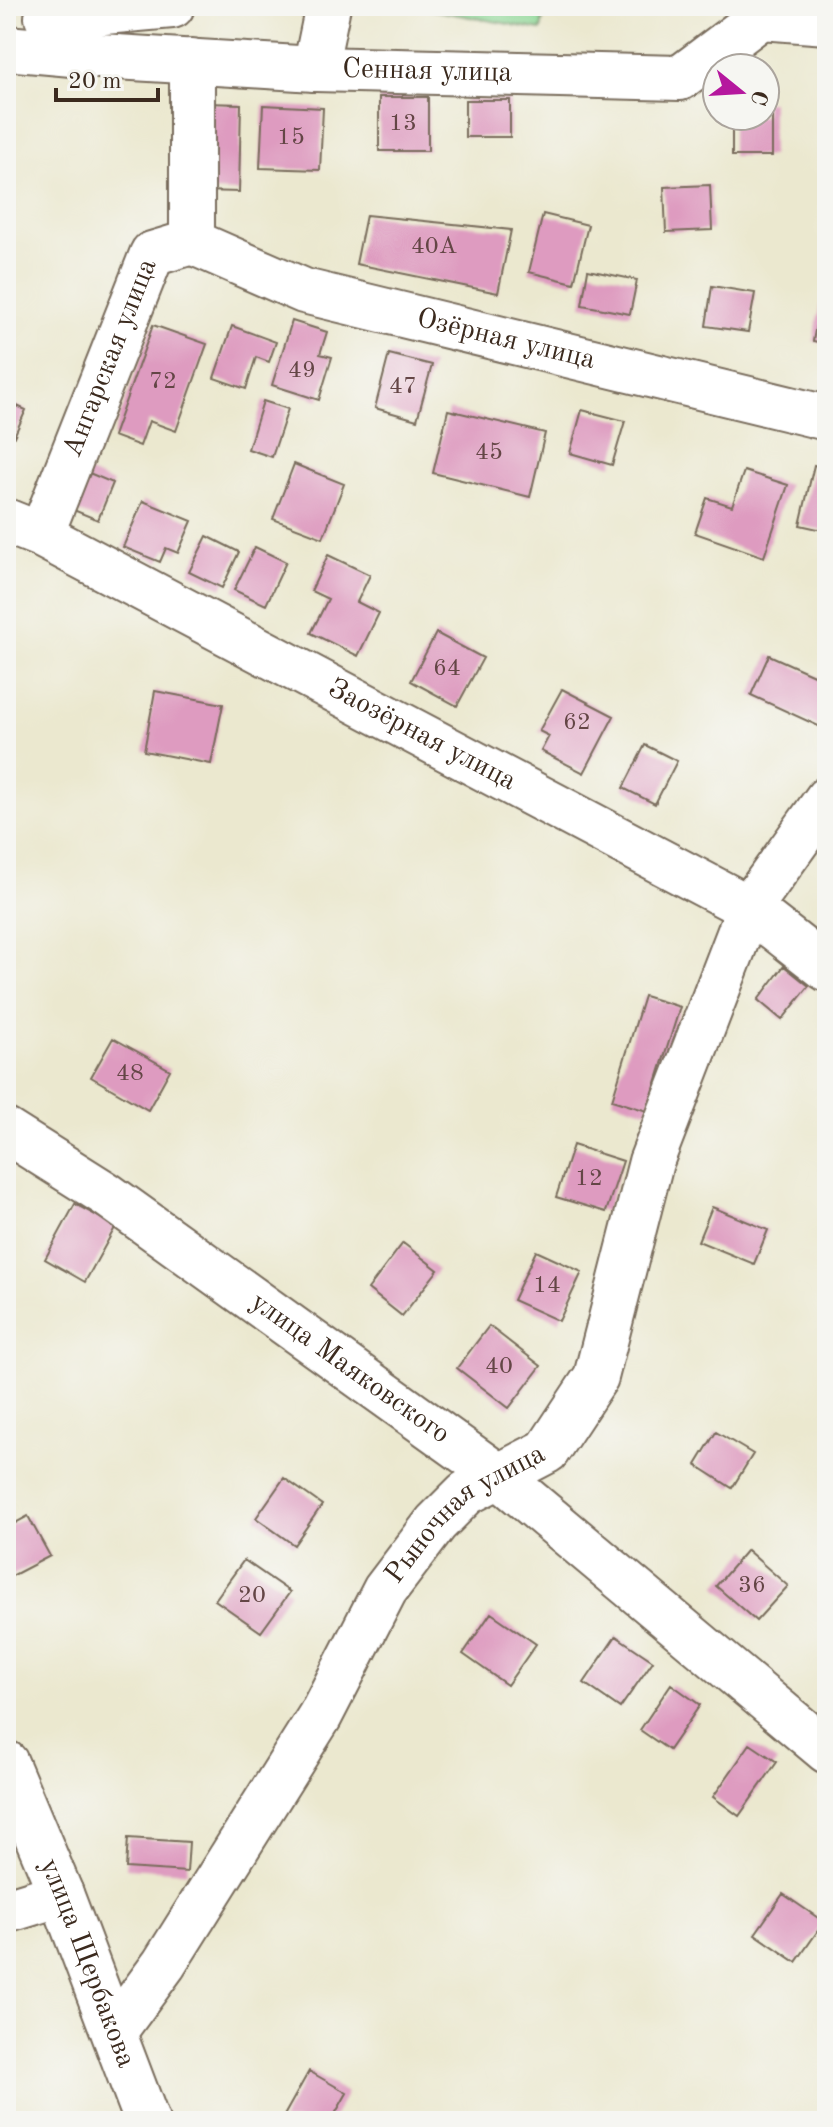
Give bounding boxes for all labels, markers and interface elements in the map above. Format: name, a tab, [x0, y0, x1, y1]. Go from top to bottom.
scale bar	[56, 52, 158, 102]
north arrow	[701, 52, 781, 132]
street label: Сенная улица	[342, 56, 513, 88]
text: 20 m	[68, 70, 122, 94]
text: С	[745, 87, 771, 108]
house number: 13	[389, 112, 417, 136]
house number: 15	[277, 126, 305, 150]
house number: 40А	[411, 235, 457, 259]
street label: Ангарская улица	[59, 255, 163, 461]
street label: Озёрная улица	[414, 305, 598, 375]
house number: 49	[288, 359, 316, 383]
house number: 72	[149, 370, 177, 394]
house number: 47	[389, 375, 417, 399]
house number: 45	[475, 441, 503, 465]
house number: 64	[433, 657, 461, 681]
street label: Заозёрная улица	[323, 675, 520, 797]
house number: 62	[563, 711, 591, 735]
house number: 48	[116, 1062, 144, 1086]
house number: 12	[575, 1167, 603, 1191]
house number: 14	[533, 1274, 561, 1298]
street label: улица Маяковского	[245, 1288, 454, 1450]
house number: 40	[485, 1355, 513, 1379]
street label: Рыночная улица	[381, 1440, 550, 1589]
house number: 36	[738, 1574, 766, 1598]
house number: 20	[238, 1584, 266, 1608]
street label: улица Щербакова	[34, 1855, 140, 2072]

